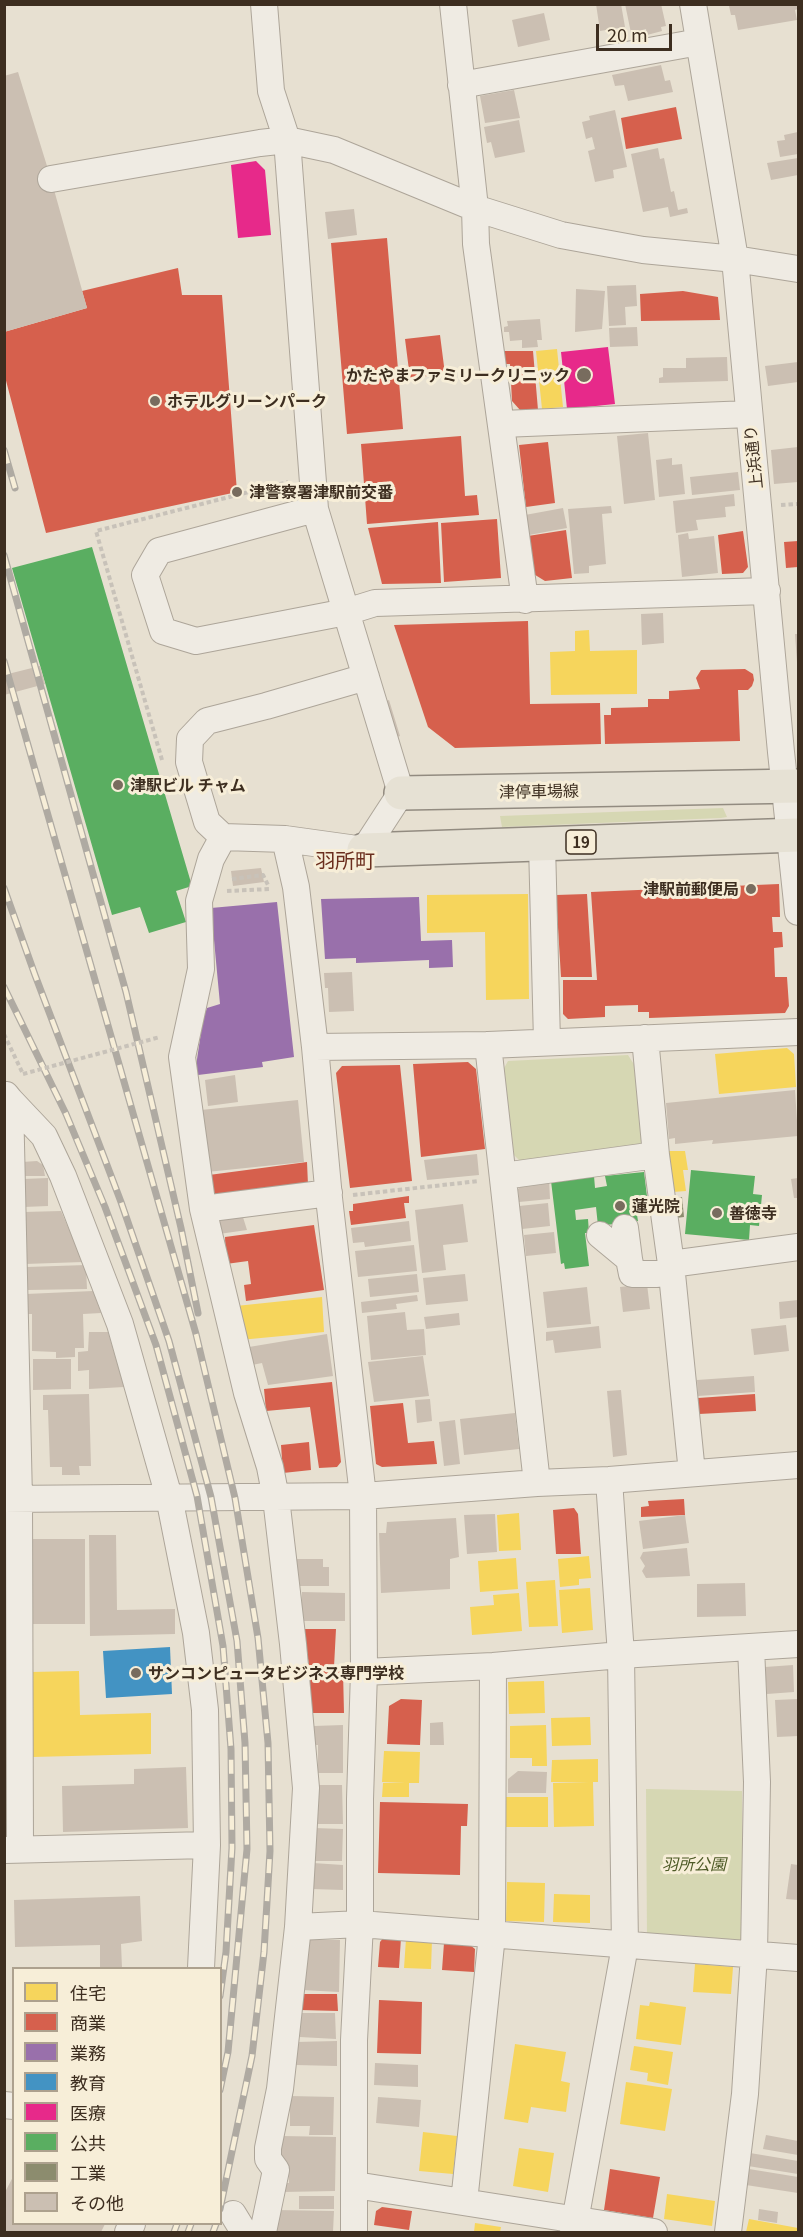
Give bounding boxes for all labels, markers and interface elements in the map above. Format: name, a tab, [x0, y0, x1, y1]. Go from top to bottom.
scale bar	[599, 12, 676, 50]
text: 20 m	[607, 21, 648, 47]
place label: かたやまファミリークリニック	[346, 365, 570, 385]
marker: かたやまファミリークリニック	[575, 366, 593, 384]
place label: ホテルグリーンパーク	[167, 391, 327, 411]
marker: ホテルグリーンパーク	[148, 394, 162, 408]
street label: 上浜通り	[740, 424, 766, 490]
place label: 津警察署津駅前交番	[249, 482, 393, 502]
marker: 津警察署津駅前交番	[230, 485, 244, 499]
place label: 津駅ビル チャム	[130, 775, 246, 795]
marker: 津駅ビル チャム	[111, 778, 125, 792]
street label: 津停車場線	[499, 781, 579, 801]
road number: 19	[566, 830, 596, 854]
district label: 羽所町	[315, 848, 375, 872]
place label: 津駅前郵便局	[643, 879, 739, 899]
marker: 津駅前郵便局	[744, 882, 758, 896]
place label: 蓮光院	[632, 1196, 680, 1216]
marker: 蓮光院	[613, 1199, 627, 1213]
place label: 善徳寺	[729, 1203, 777, 1223]
marker: 善徳寺	[710, 1206, 724, 1220]
place label: サンコンピュータビジネス専門学校	[148, 1663, 404, 1683]
marker: サンコンピュータビジネス専門学校	[129, 1666, 143, 1680]
park label: 羽所公園	[662, 1854, 726, 1874]
legend	[12, 1967, 222, 2225]
text: 住宅	[70, 1979, 106, 2005]
text: 商業	[70, 2009, 106, 2035]
text: 業務	[70, 2039, 106, 2065]
text: 教育	[70, 2069, 106, 2095]
text: 医療	[70, 2099, 106, 2125]
text: 公共	[70, 2129, 106, 2155]
text: 工業	[70, 2159, 106, 2185]
text: その他	[70, 2189, 124, 2215]

